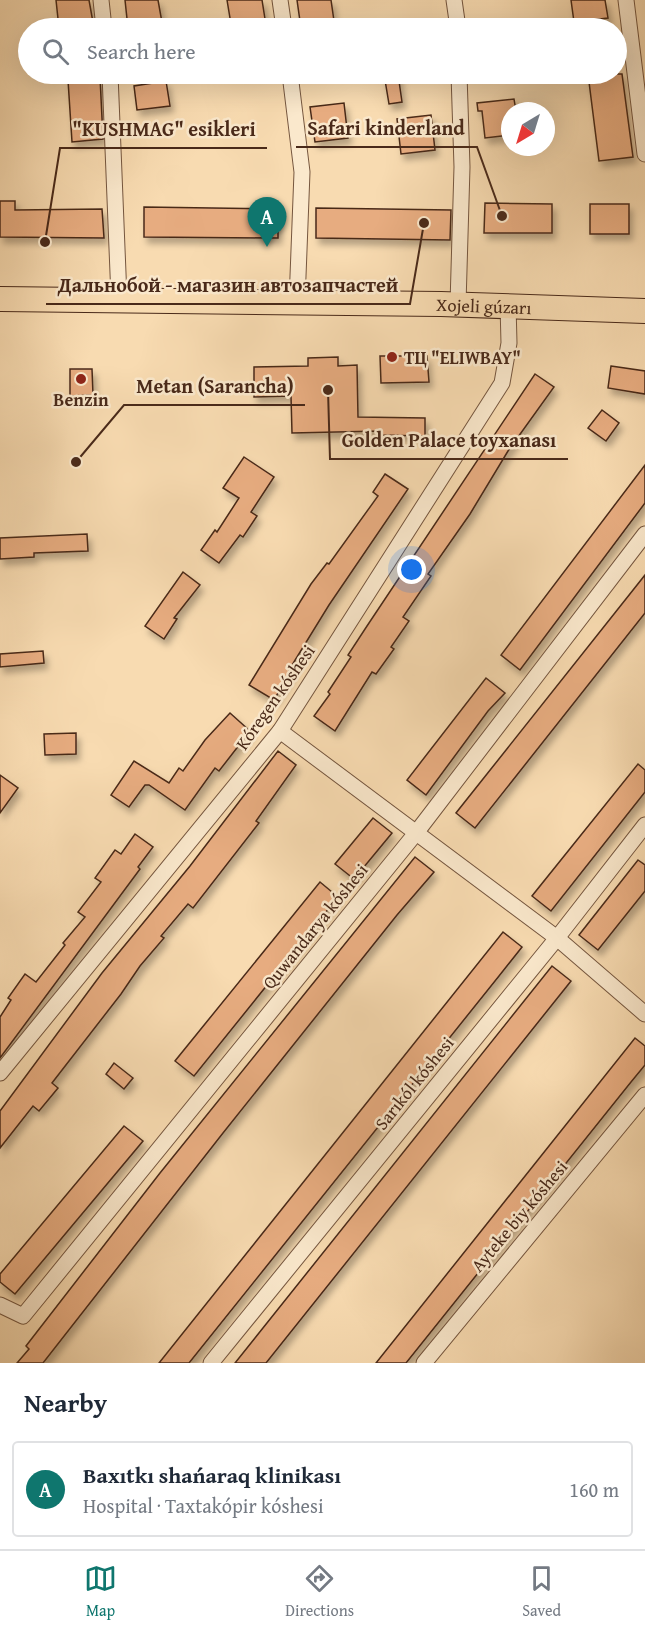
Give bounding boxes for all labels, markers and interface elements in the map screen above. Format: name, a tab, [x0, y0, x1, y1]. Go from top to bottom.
search box	[18, 18, 627, 84]
icon: search	[39, 35, 72, 68]
text: Search here	[87, 35, 196, 67]
north arrow	[501, 102, 555, 156]
callout: Safari kinderland	[296, 109, 477, 147]
callout: "KUSHMAG" esikleri	[60, 110, 267, 148]
text: Safari kinderland	[307, 113, 465, 142]
text: "KUSHMAG" esikleri	[72, 114, 256, 143]
pin: A	[248, 198, 286, 247]
callout: Дальнобой - магазин автозапчастей	[46, 266, 410, 304]
text: Дальнобой - магазин автозапчастей	[57, 270, 399, 299]
street label: Xojeli gúzarı	[436, 290, 532, 321]
place label: ТЦ "ELIWBAY"	[404, 344, 521, 371]
marker: ТЦ "ELIWBAY"	[385, 350, 399, 364]
callout: Metan (Sarancha)	[124, 367, 305, 405]
text: Metan (Sarancha)	[136, 371, 294, 400]
marker: Benzin	[74, 372, 88, 386]
place label: Benzin	[53, 386, 109, 413]
callout: Golden Palace toyxanası	[330, 421, 568, 459]
text: Golden Palace toyxanası	[342, 425, 556, 454]
your location	[397, 555, 426, 584]
street label: Kóregen kóshesi	[229, 639, 321, 755]
street label: Quwandarya kóshesi	[256, 857, 374, 995]
street label: Sarıkól kóshesi	[368, 1030, 460, 1136]
street label: Ayteke biy kóshesi	[464, 1154, 574, 1278]
text: Nearby	[24, 1383, 107, 1422]
text: Baxıtkı shańaraq klinikası	[83, 1459, 341, 1491]
text: A	[39, 1475, 52, 1504]
text: 160 m	[569, 1475, 619, 1504]
text: Hospital · Taxtakópir kóshesi	[83, 1491, 324, 1520]
tab: Map	[84, 1562, 117, 1622]
tab: Directions	[285, 1562, 354, 1622]
tab: Saved	[522, 1562, 561, 1622]

